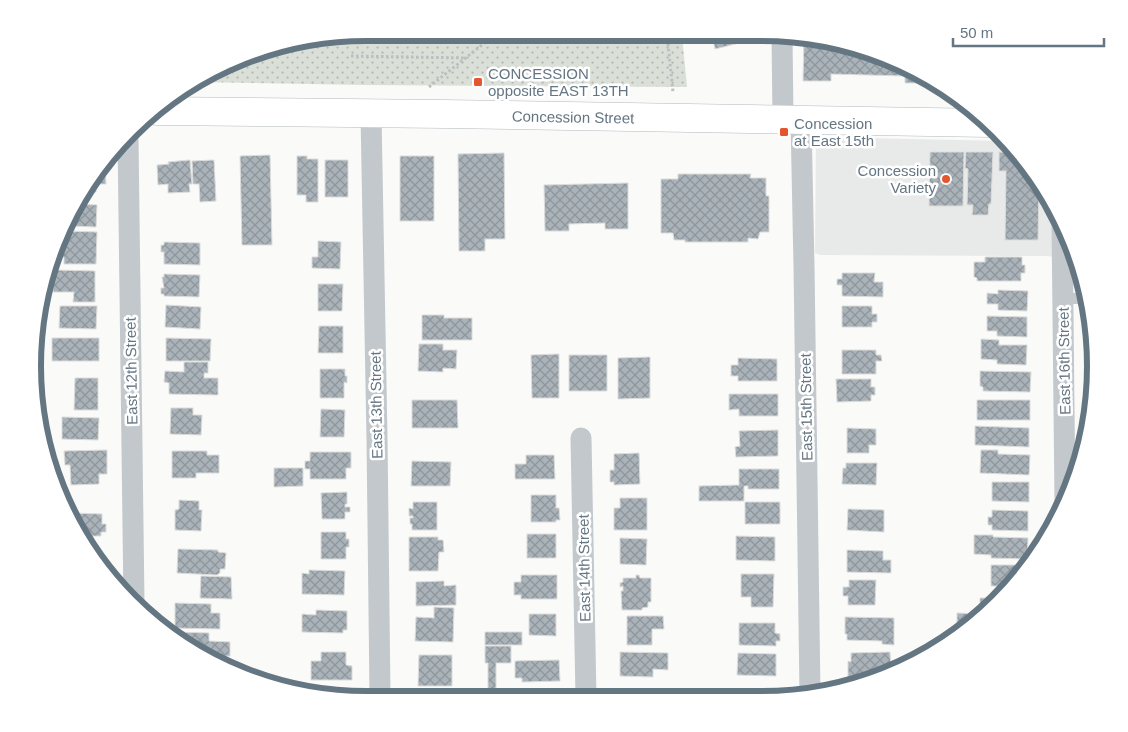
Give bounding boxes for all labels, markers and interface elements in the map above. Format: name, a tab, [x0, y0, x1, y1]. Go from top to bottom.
scale bar	[953, 15, 1104, 47]
text: 50 m	[960, 24, 993, 41]
place label: CONCESSION opposite EAST 13TH	[488, 65, 629, 99]
marker: CONCESSION opposite EAST 13TH	[472, 76, 484, 88]
street label: Concession Street	[512, 107, 635, 127]
place label: Concession at East 15th	[794, 115, 874, 149]
marker: Concession at East 15th	[778, 126, 790, 138]
place label: Concession Variety	[858, 162, 936, 196]
marker: Concession Variety	[940, 173, 952, 185]
street label: East 16th Street	[1055, 306, 1073, 415]
street label: East 12th Street	[122, 316, 140, 425]
street label: East 13th Street	[367, 350, 385, 459]
street label: East 15th Street	[797, 352, 815, 461]
street label: East 14th Street	[575, 513, 593, 622]

